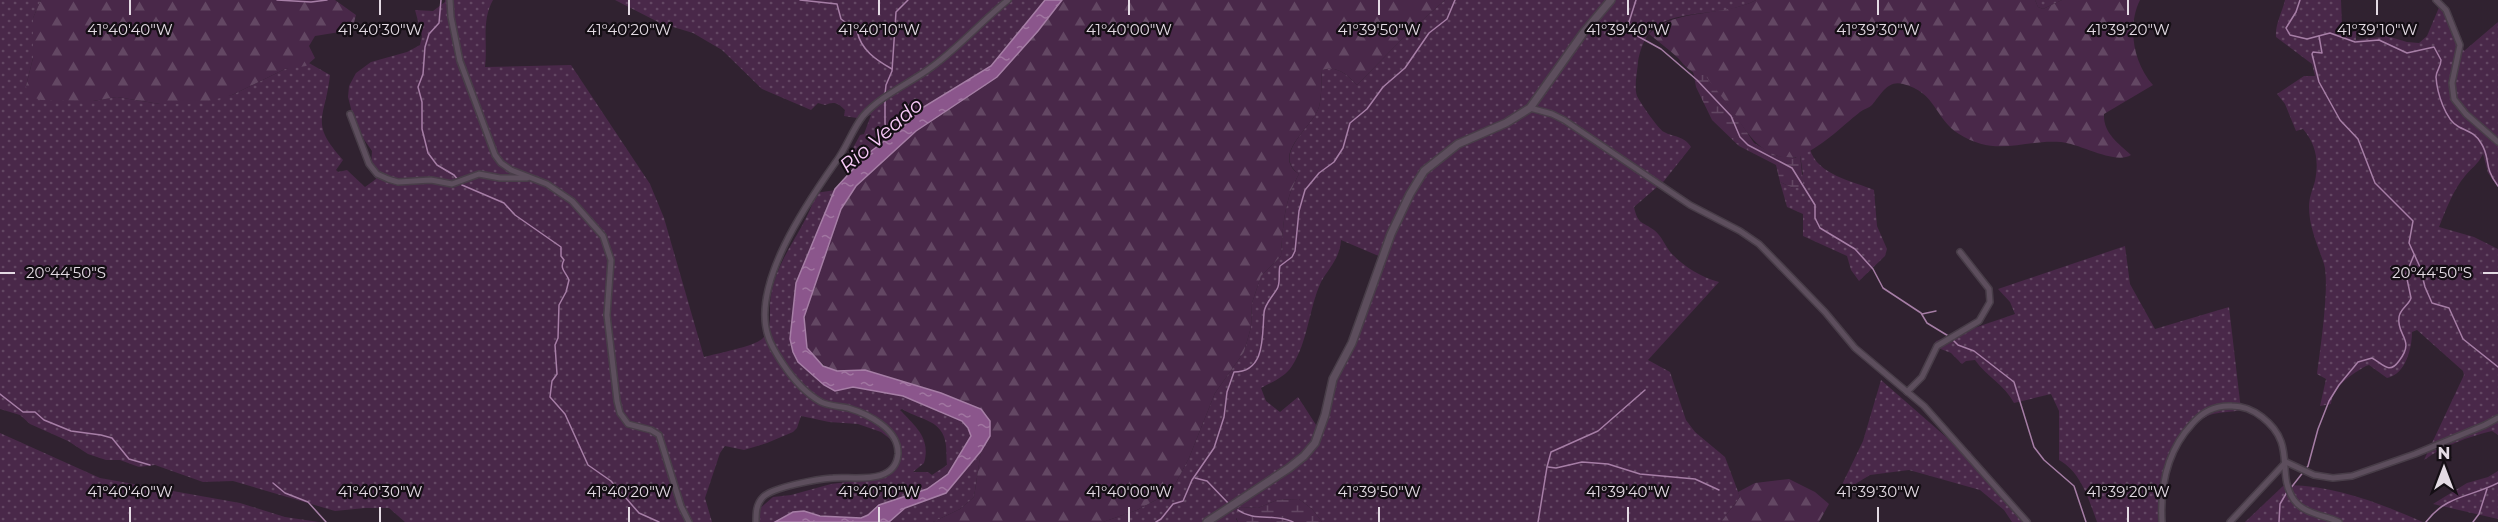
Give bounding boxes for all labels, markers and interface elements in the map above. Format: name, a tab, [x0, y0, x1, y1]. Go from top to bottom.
text: 41°40'40"W	[87, 20, 173, 39]
text: 41°40'30"W	[338, 20, 423, 39]
text: 41°40'20"W	[587, 20, 672, 39]
text: 41°40'10"W	[838, 20, 920, 39]
text: 41°40'00"W	[1086, 20, 1172, 39]
text: 41°39'50"W	[1337, 20, 1421, 39]
text: 41°39'40"W	[1586, 20, 1670, 39]
text: 41°39'30"W	[1836, 20, 1920, 39]
text: 41°39'20"W	[2086, 20, 2170, 39]
text: 41°39'10"W	[2337, 20, 2418, 39]
water label: Rio Veado	[835, 92, 927, 178]
text: 20°44'50"S	[26, 263, 106, 282]
text: 20°44'50"S	[2392, 263, 2472, 282]
north arrow	[2414, 438, 2474, 498]
text: N	[2438, 444, 2450, 463]
text: 41°40'40"W	[87, 482, 173, 501]
text: 41°40'30"W	[338, 482, 423, 501]
text: 41°40'20"W	[587, 482, 672, 501]
text: 41°40'10"W	[838, 482, 920, 501]
text: 41°40'00"W	[1086, 482, 1172, 501]
text: 41°39'50"W	[1337, 482, 1421, 501]
text: 41°39'40"W	[1586, 482, 1670, 501]
text: 41°39'30"W	[1836, 482, 1920, 501]
text: 41°39'20"W	[2086, 482, 2170, 501]

